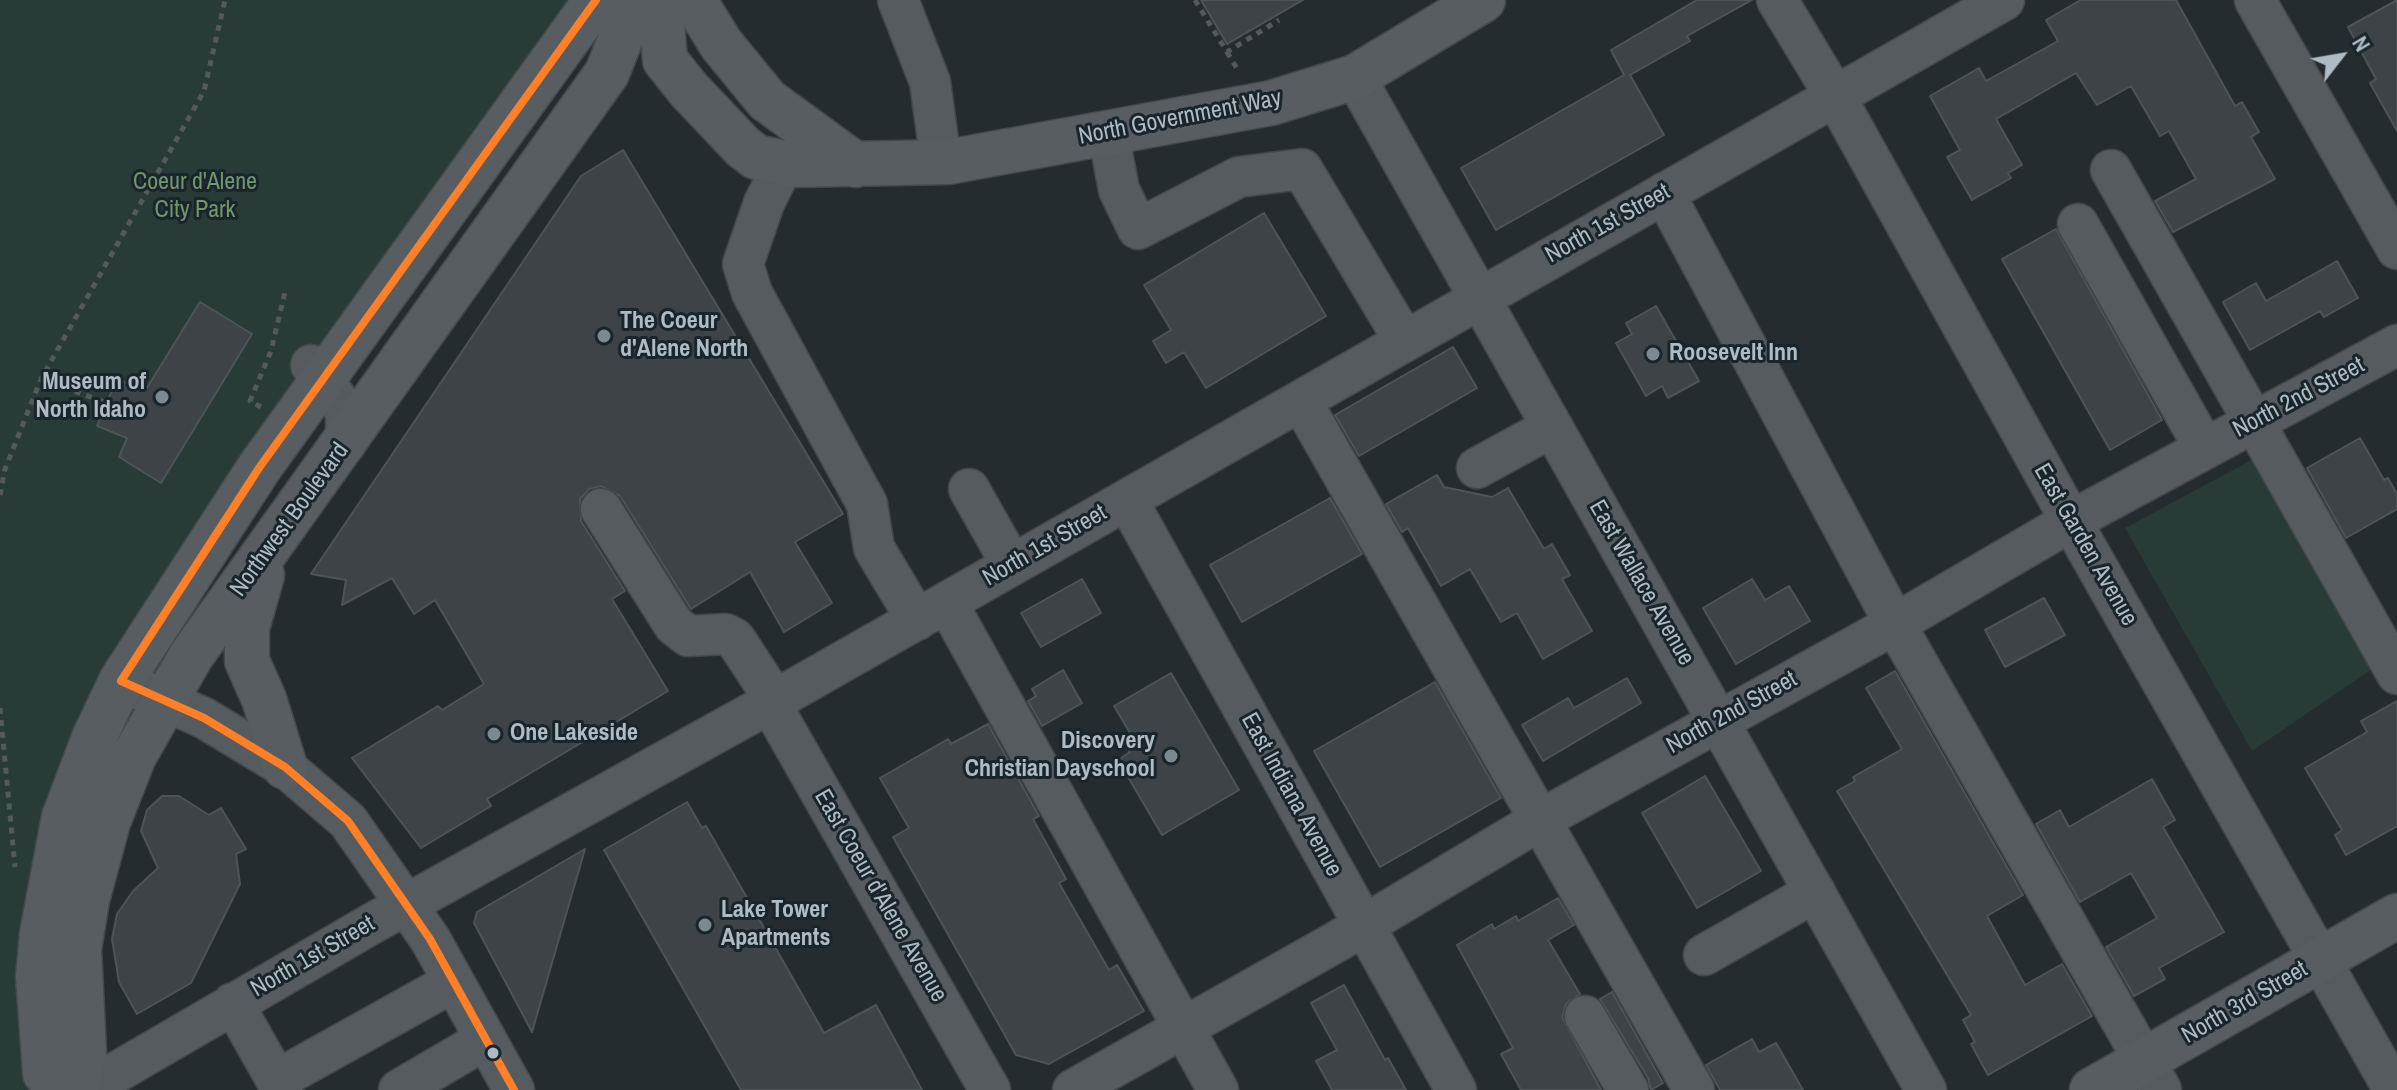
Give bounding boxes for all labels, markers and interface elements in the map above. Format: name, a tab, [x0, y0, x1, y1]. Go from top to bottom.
north arrow	[2301, 16, 2381, 96]
text: N	[2345, 30, 2378, 57]
street label: North Government Way	[1076, 84, 1284, 152]
park label: Coeur d'Alene City Park	[133, 169, 257, 225]
street label: North 1st Street	[1541, 178, 1675, 270]
place label: The Coeur d'Alene North	[620, 308, 748, 364]
marker: The Coeur d'Alene North	[595, 327, 613, 345]
place label: Roosevelt Inn	[1669, 340, 1798, 368]
marker: Roosevelt Inn	[1644, 345, 1662, 363]
street label: North 2nd Street	[2228, 351, 2370, 445]
place label: Museum of North Idaho	[36, 369, 146, 425]
marker: Museum of North Idaho	[153, 388, 171, 406]
street label: Northwest Boulevard	[225, 438, 355, 602]
street label: East Garden Avenue	[2027, 459, 2143, 631]
street label: East Wallace Avenue	[1582, 495, 1700, 671]
street label: North 1st Street	[978, 499, 1112, 593]
street label: North 2nd Street	[1662, 665, 1802, 761]
street label: East Indiana Avenue	[1234, 708, 1348, 882]
place label: One Lakeside	[510, 720, 638, 748]
marker: One Lakeside	[485, 725, 503, 743]
place label: Discovery Christian Dayschool	[965, 728, 1155, 784]
marker: Discovery Christian Dayschool	[1162, 747, 1180, 765]
street label: East Coeur d'Alene Avenue	[807, 785, 953, 1007]
place label: Lake Tower Apartments	[721, 897, 830, 953]
street label: North 1st Street	[246, 910, 380, 1004]
marker: Lake Tower Apartments	[696, 916, 714, 934]
street label: North 3rd Street	[2177, 956, 2313, 1050]
unlabelled marker	[485, 1045, 501, 1061]

